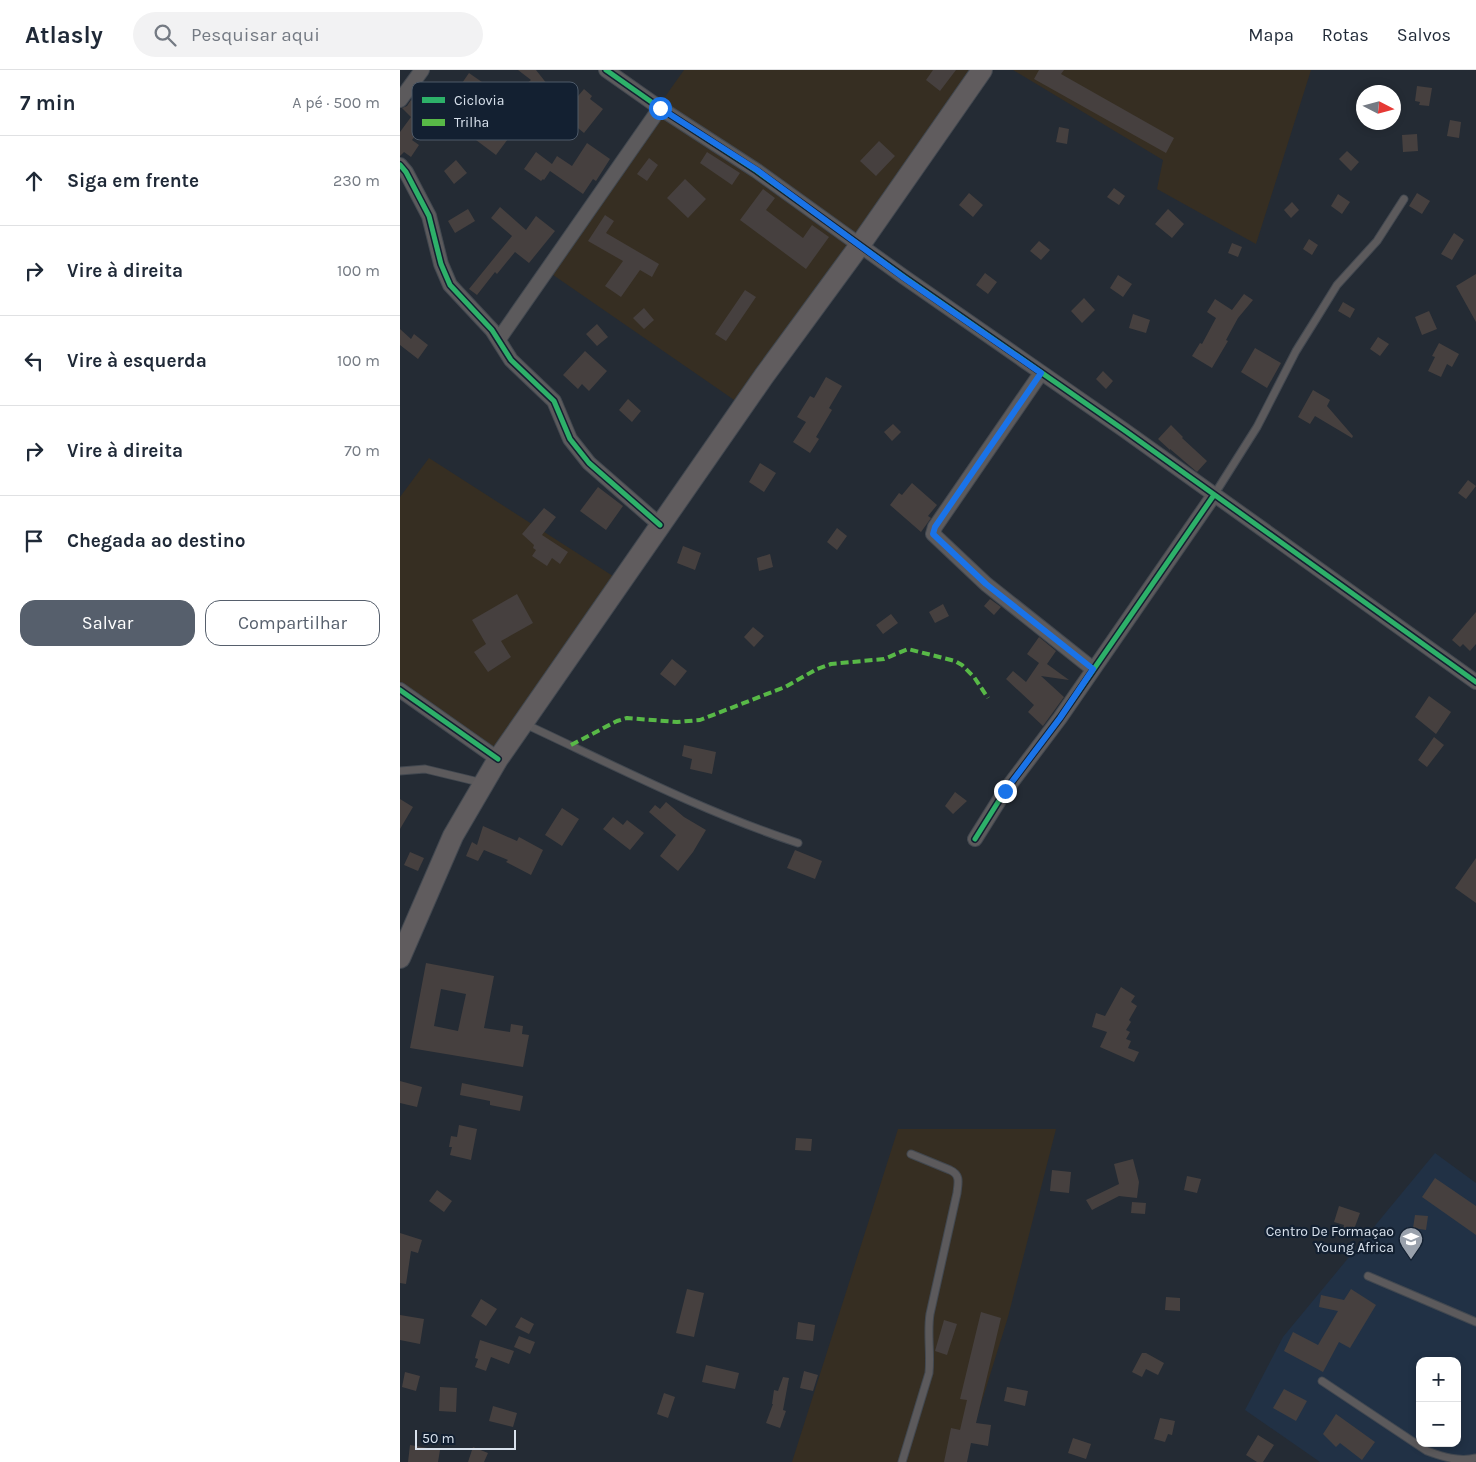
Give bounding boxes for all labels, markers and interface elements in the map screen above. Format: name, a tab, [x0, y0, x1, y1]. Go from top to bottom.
search box	[133, 12, 483, 57]
text: Atlasly	[25, 21, 103, 49]
icon: search	[151, 21, 179, 49]
text: Pesquisar aqui	[191, 24, 320, 46]
text: Mapa	[1248, 24, 1294, 46]
text: Rotas	[1322, 24, 1369, 46]
text: Salvos	[1397, 24, 1451, 46]
legend	[412, 82, 578, 140]
north arrow	[1356, 85, 1401, 130]
text: 7 min	[20, 91, 76, 115]
text: Ciclovia	[454, 92, 504, 109]
text: A pé · 500 m	[292, 93, 380, 112]
route start	[649, 97, 672, 120]
text: Trilha	[454, 114, 489, 131]
icon: ahead	[20, 167, 48, 195]
text: Siga em frente	[67, 170, 199, 192]
text: 230 m	[333, 171, 380, 190]
icon: right	[20, 257, 48, 285]
text: Vire à direita	[67, 260, 183, 282]
text: 100 m	[337, 261, 380, 280]
icon: left	[20, 347, 48, 375]
text: Vire à esquerda	[67, 350, 207, 372]
text: 100 m	[337, 351, 380, 370]
icon: right	[20, 437, 48, 465]
text: Vire à direita	[67, 440, 183, 462]
text: 70 m	[344, 441, 380, 460]
icon: arrive	[20, 527, 48, 555]
text: Chegada ao destino	[67, 530, 245, 552]
button: Salvar	[20, 600, 195, 646]
button: Compartilhar	[205, 600, 380, 646]
route end	[994, 780, 1017, 803]
place label: Centro De Formaçao Young Africa	[1266, 1223, 1394, 1256]
school or university icon: Centro De Formaçao Young Africa	[1398, 1226, 1424, 1260]
map controls	[1416, 1357, 1461, 1447]
button: +	[1416, 1357, 1461, 1402]
button: −	[1416, 1402, 1461, 1447]
scale bar	[415, 1427, 516, 1450]
text: 50 m	[422, 1430, 455, 1447]

